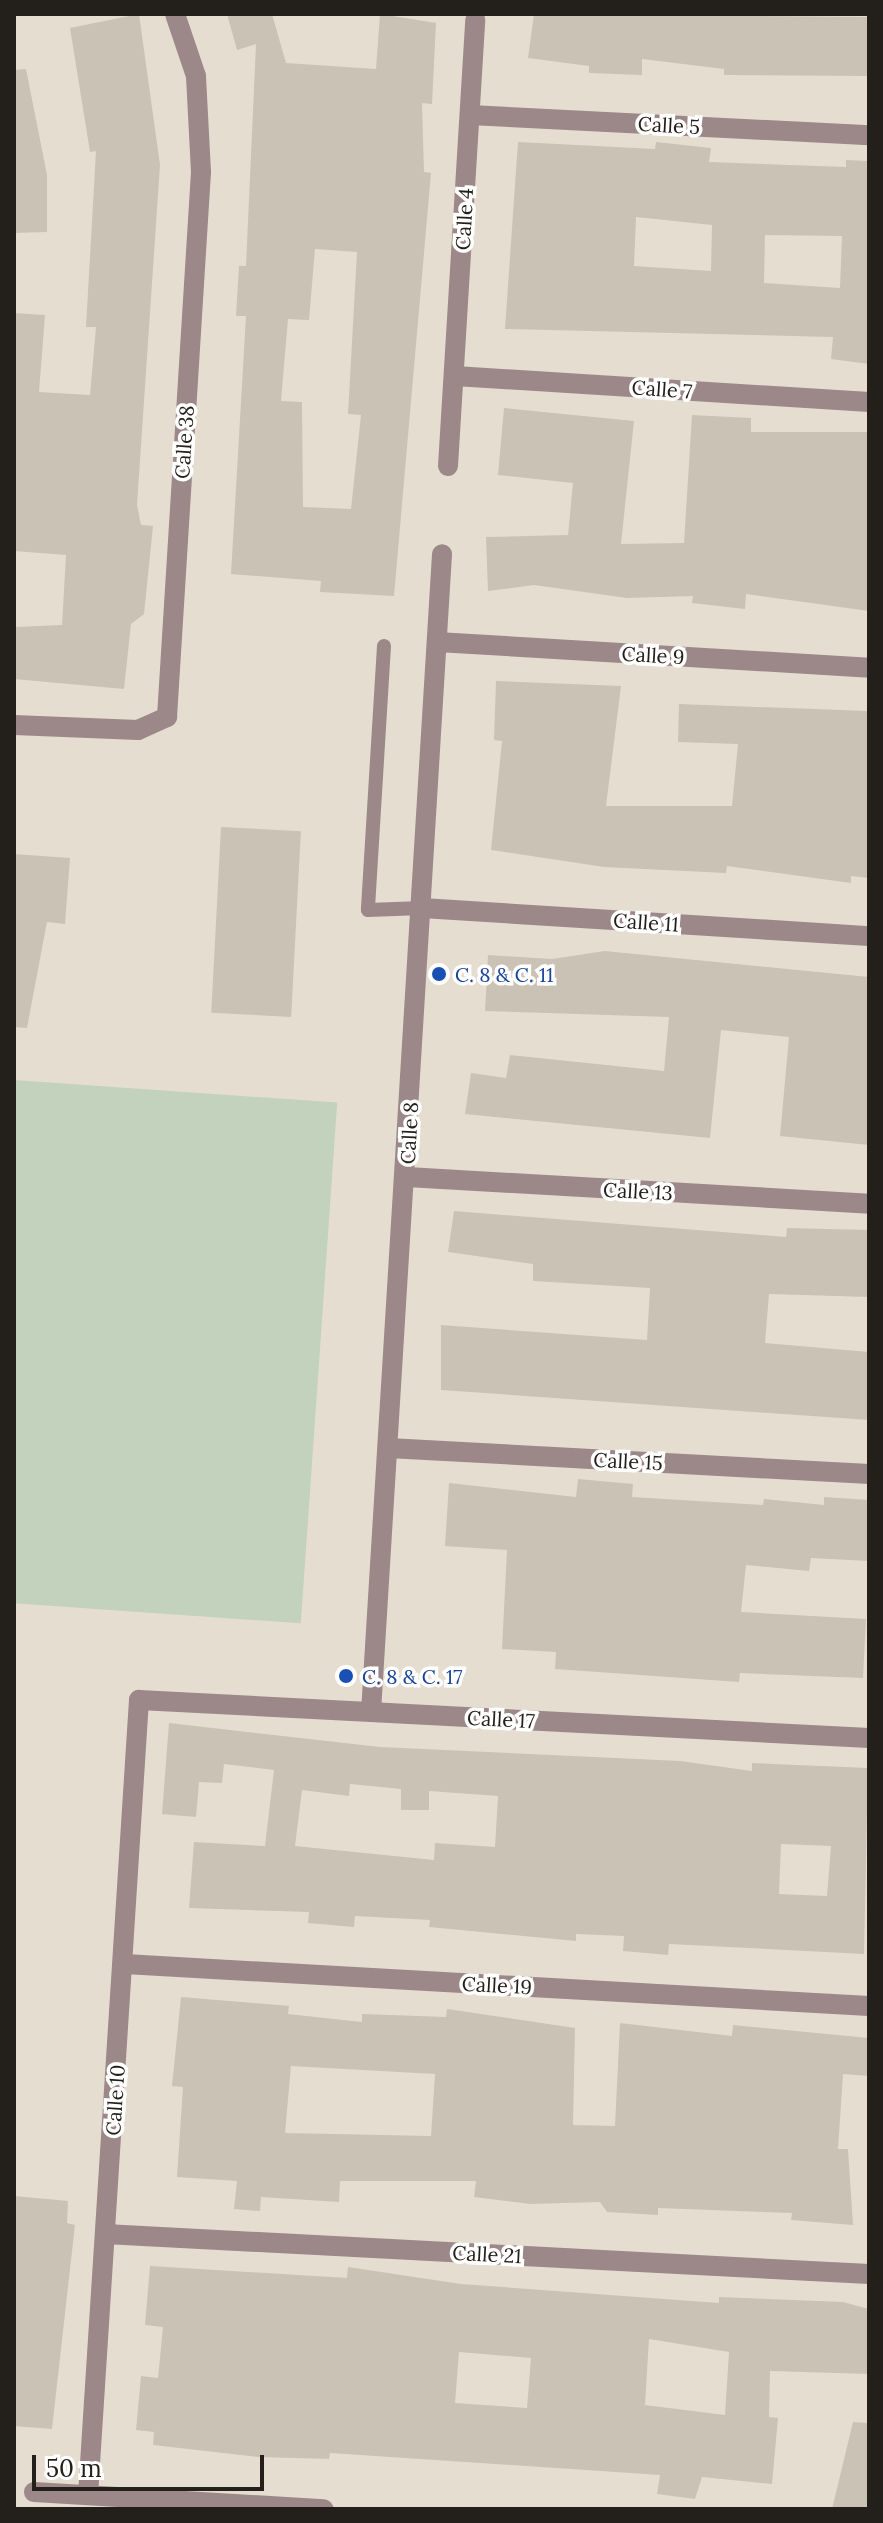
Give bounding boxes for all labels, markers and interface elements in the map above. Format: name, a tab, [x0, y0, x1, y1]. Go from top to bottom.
street label: Calle 5	[637, 111, 701, 139]
street label: Calle 4	[450, 187, 478, 251]
street label: Calle 7	[631, 375, 693, 403]
street label: Calle 38	[169, 404, 199, 480]
street label: Calle 9	[621, 641, 685, 669]
street label: Calle 11	[612, 908, 680, 936]
place label: C. 8 & C. 11	[455, 962, 554, 986]
marker: C. 8 & C. 11	[430, 965, 448, 983]
street label: Calle 8	[395, 1101, 423, 1165]
street label: Calle 13	[603, 1177, 673, 1205]
street label: Calle 15	[593, 1447, 663, 1475]
place label: C. 8 & C. 17	[362, 1664, 462, 1688]
marker: C. 8 & C. 17	[337, 1667, 355, 1685]
street label: Calle 17	[467, 1705, 535, 1733]
street label: Calle 19	[461, 1971, 533, 1999]
street label: Calle 10	[101, 2064, 129, 2136]
street label: Calle 21	[452, 2240, 522, 2268]
scale bar	[36, 2439, 268, 2489]
text: 50 m	[46, 2453, 102, 2484]

